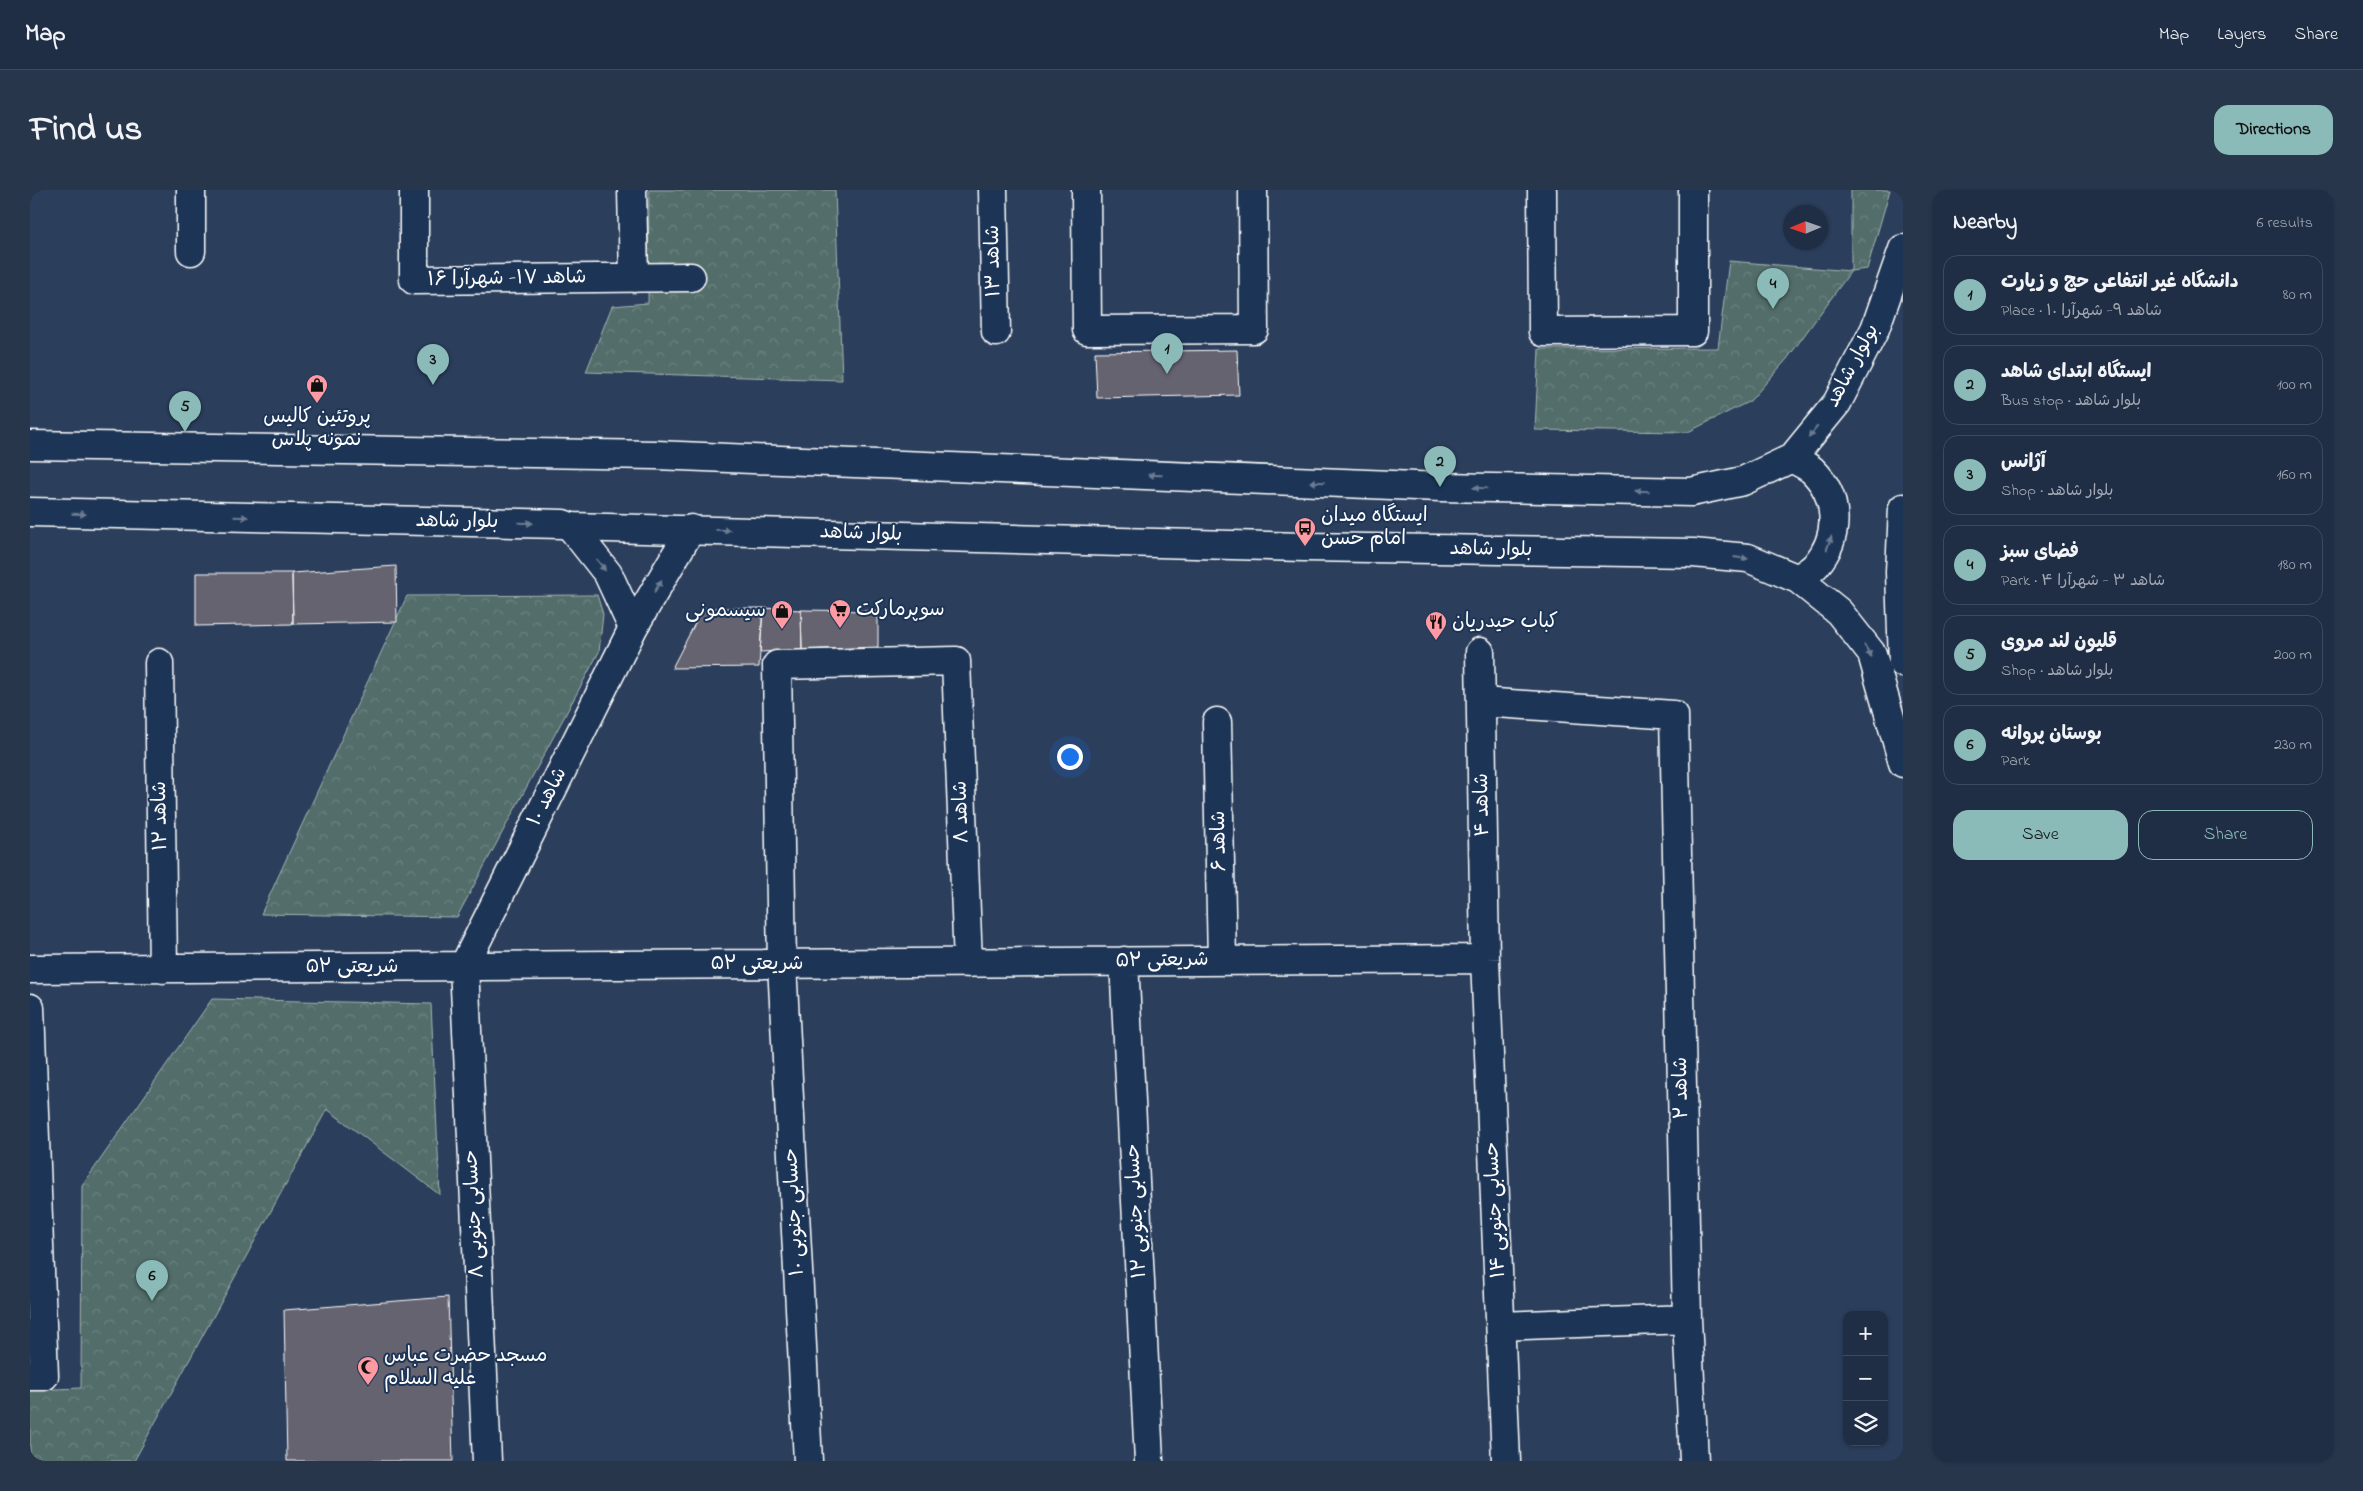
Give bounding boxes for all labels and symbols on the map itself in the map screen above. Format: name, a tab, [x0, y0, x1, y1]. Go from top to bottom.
north arrow	[1783, 205, 1828, 250]
street label: شاهد ۱۳	[979, 224, 1009, 298]
street label: شاهد ۱۷- شهرآرا ۱۶	[427, 263, 587, 295]
pin: 4	[1757, 268, 1789, 309]
street label: بولوار شاهد	[1819, 319, 1887, 413]
pin: 1	[1151, 333, 1183, 374]
pin: 3	[417, 344, 449, 385]
shop icon: پروتئین کالیس نمونه پلاس	[305, 373, 329, 404]
pin: 5	[169, 391, 201, 432]
place label: پروتئین کالیس نمونه پلاس	[263, 403, 371, 455]
one-way arrow	[1807, 426, 1818, 439]
pin: 2	[1424, 446, 1456, 487]
one-way arrow	[1147, 471, 1163, 479]
one-way arrow	[1309, 478, 1325, 486]
one-way arrow	[1472, 484, 1488, 492]
one-way arrow	[1634, 487, 1650, 495]
place label: ایستگاه میدان امام حسن	[1321, 502, 1428, 554]
street label: بلوار شاهد	[415, 507, 499, 537]
one-way arrow	[71, 510, 87, 518]
one-way arrow	[233, 514, 249, 522]
bus stop icon: ایستگاه میدان امام حسن	[1293, 516, 1317, 547]
street label: بلوار شاهد	[819, 518, 903, 550]
one-way arrow	[518, 519, 534, 527]
one-way arrow	[715, 526, 731, 534]
street label: بلوار شاهد	[1449, 535, 1533, 565]
one-way arrow	[1825, 535, 1833, 550]
one-way arrow	[1733, 554, 1749, 562]
one-way arrow	[596, 559, 607, 572]
one-way arrow	[653, 579, 662, 592]
place label: سوپرمارکت	[856, 596, 945, 625]
place label: سیسمونی	[685, 597, 766, 626]
supermarket icon: سوپرمارکت	[828, 598, 852, 629]
shop icon: سیسمونی	[770, 599, 794, 630]
place label: کباب حیدریان	[1452, 608, 1558, 637]
restaurant icon: کباب حیدریان	[1424, 610, 1448, 641]
one-way arrow	[1864, 644, 1873, 658]
your location	[1057, 744, 1083, 770]
street label: شاهد ۱۰	[521, 762, 575, 832]
street label: شاهد ۴	[1468, 773, 1498, 837]
street label: شاهد ۸	[946, 780, 978, 844]
street label: شاهد ۱۲	[146, 781, 176, 851]
street label: شاهد ۶	[1205, 810, 1235, 872]
street label: شریعتی ۵۲	[1115, 946, 1209, 976]
street label: شریعتی ۵۲	[710, 950, 804, 979]
street label: شریعتی ۵۲	[305, 953, 399, 982]
street label: شاهد ۲	[1667, 1057, 1697, 1119]
street label: حسابی جنوبی ۱۴	[1478, 1141, 1514, 1279]
street label: حسابی جنوبی ۱۲	[1119, 1143, 1155, 1279]
street label: حسابی جنوبی ۱۰	[777, 1147, 813, 1277]
street label: حسابی جنوبی ۸	[457, 1149, 493, 1279]
pin: 6	[136, 1260, 168, 1301]
place label: مسجد حضرت عباس علیه السلام	[384, 1342, 547, 1394]
mosque icon: مسجد حضرت عباس علیه السلام	[356, 1355, 380, 1386]

